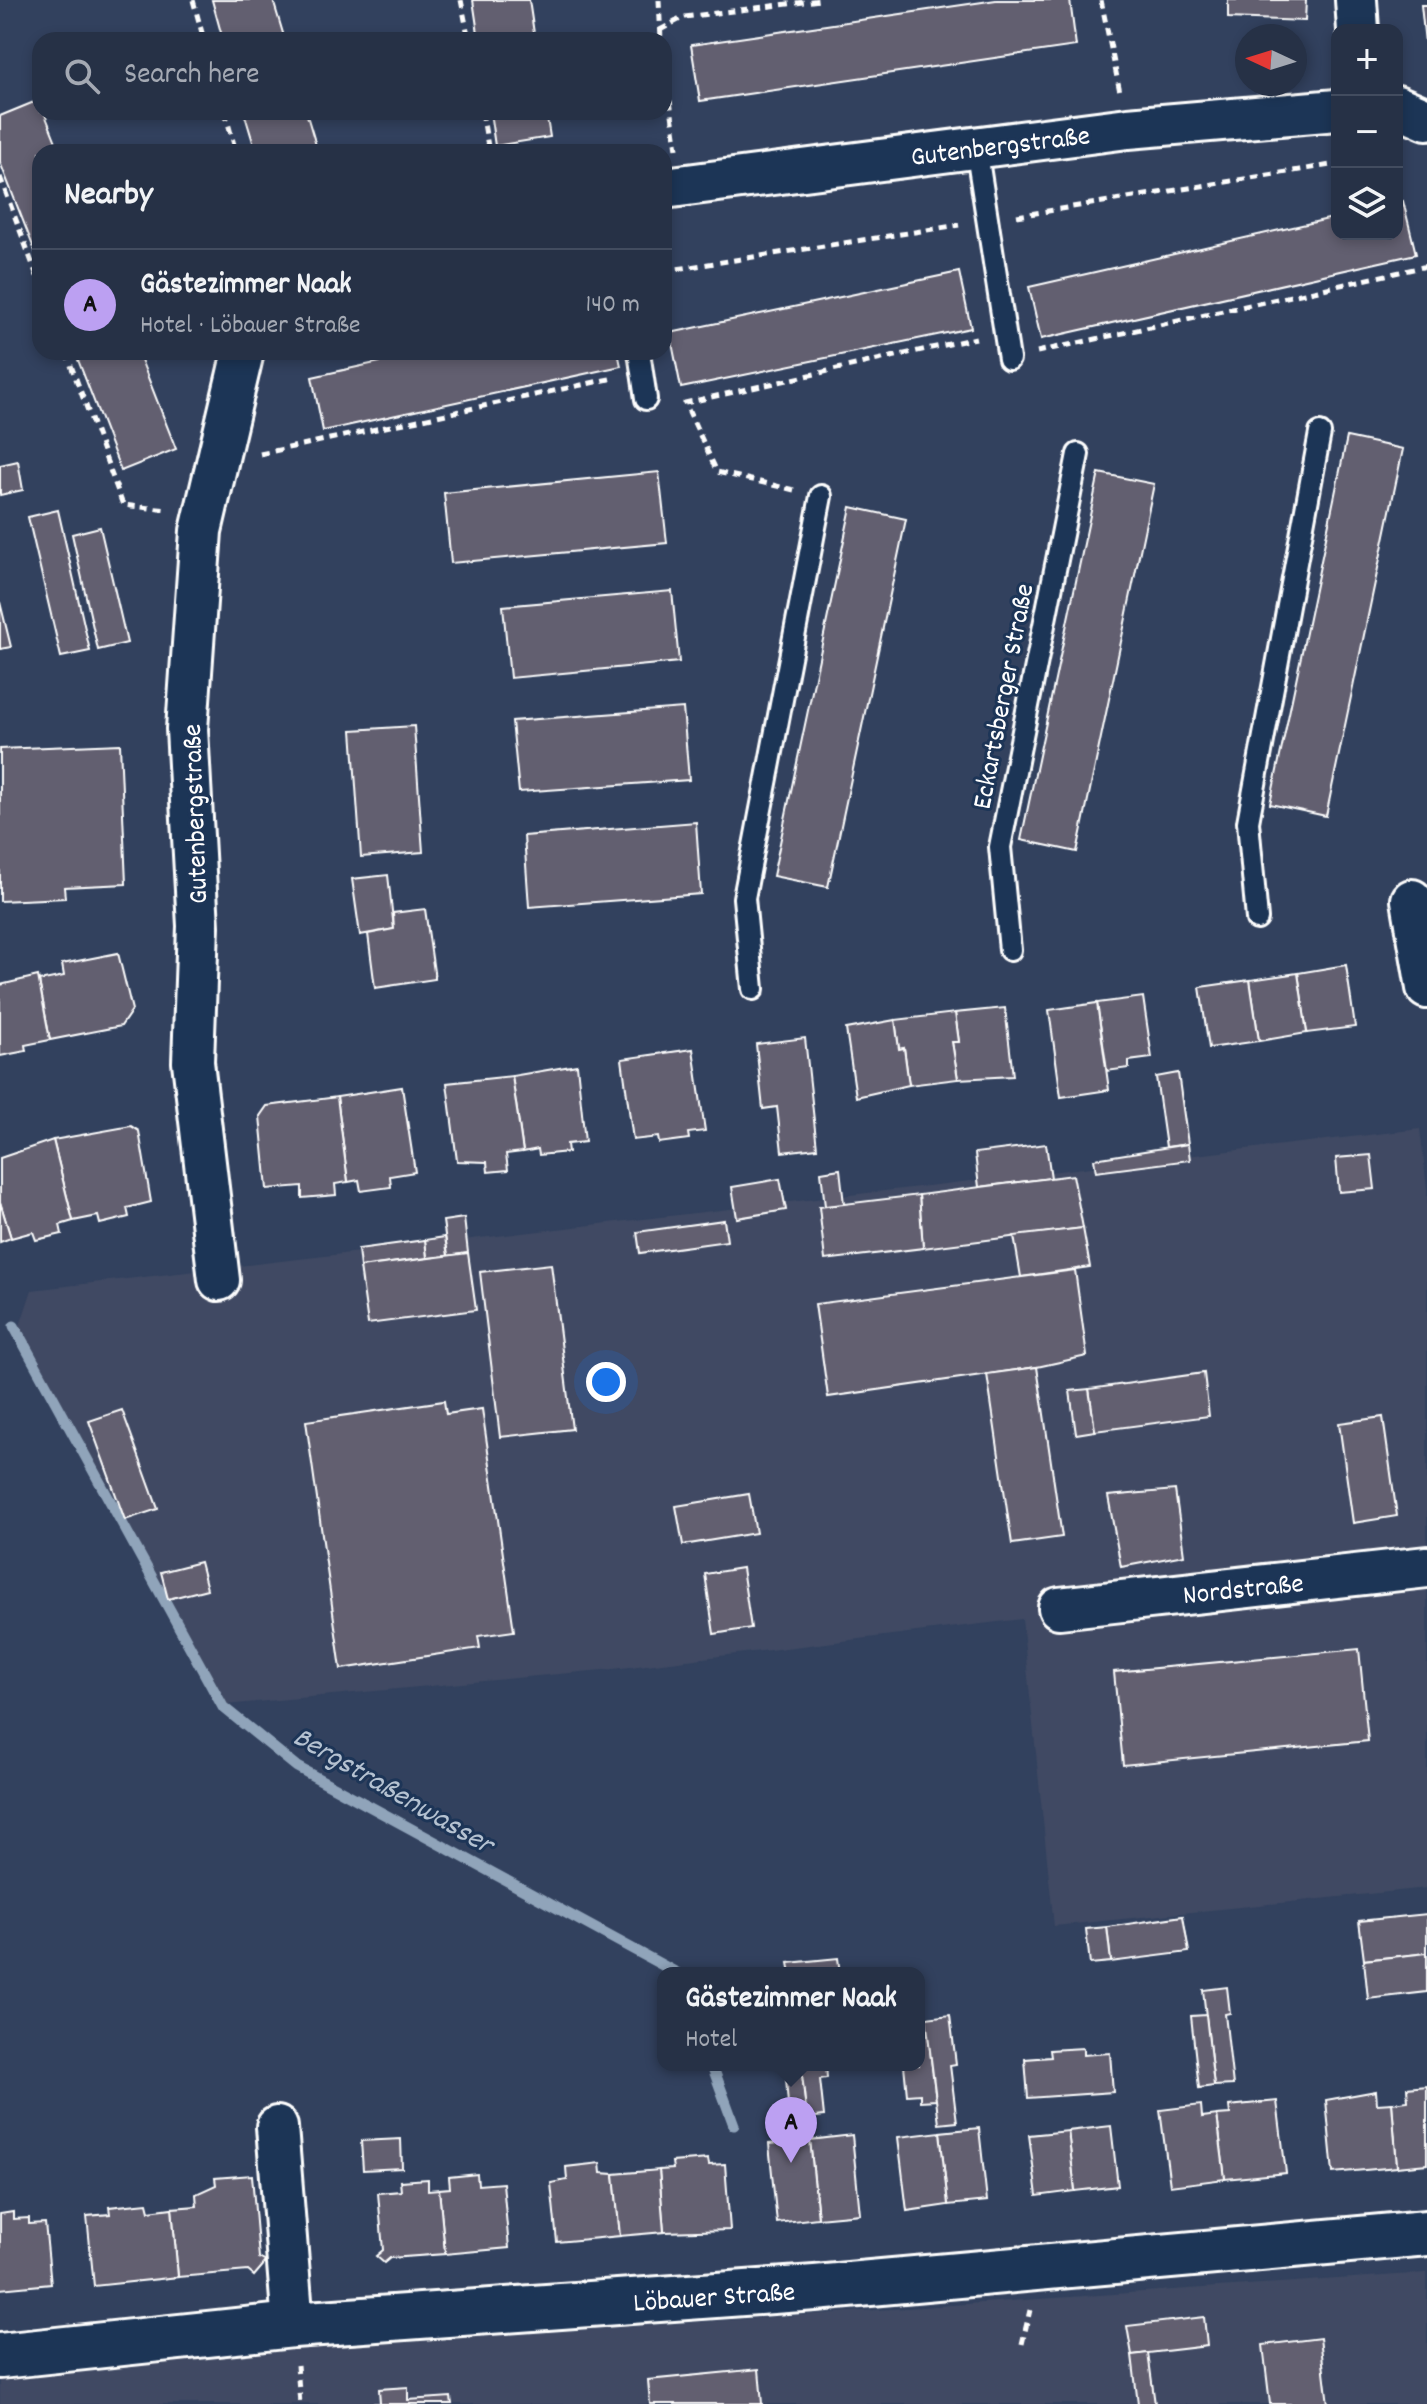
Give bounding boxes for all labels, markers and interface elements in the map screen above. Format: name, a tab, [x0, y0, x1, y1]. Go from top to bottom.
north arrow	[1235, 24, 1307, 96]
map controls	[1331, 24, 1403, 240]
button: +	[1331, 24, 1403, 96]
search box	[32, 32, 672, 120]
icon: search	[60, 54, 104, 98]
text: Search here	[124, 55, 260, 98]
button: −	[1331, 96, 1403, 168]
street label: Gutenbergstraße	[909, 118, 1092, 180]
button: layers	[1331, 168, 1403, 240]
text: Nearby	[64, 172, 153, 221]
text: Gästezimmer Naak	[140, 265, 352, 308]
text: A	[83, 287, 97, 324]
text: 140 m	[586, 287, 640, 324]
text: Hotel · Löbauer Straße	[140, 308, 361, 345]
street label: Eckartsberger Straße	[964, 581, 1047, 813]
street label: Gutenbergstraße	[175, 723, 221, 905]
your location	[586, 1362, 626, 1402]
street label: Nordstraße	[1181, 1566, 1306, 1618]
water label: Bergstraßenwasser	[284, 1718, 502, 1869]
popup	[657, 1967, 925, 2071]
text: Gästezimmer Naak	[685, 1979, 897, 2022]
text: Hotel	[685, 2022, 737, 2059]
pin: A	[765, 2097, 817, 2163]
street label: Löbauer Straße	[632, 2274, 797, 2326]

